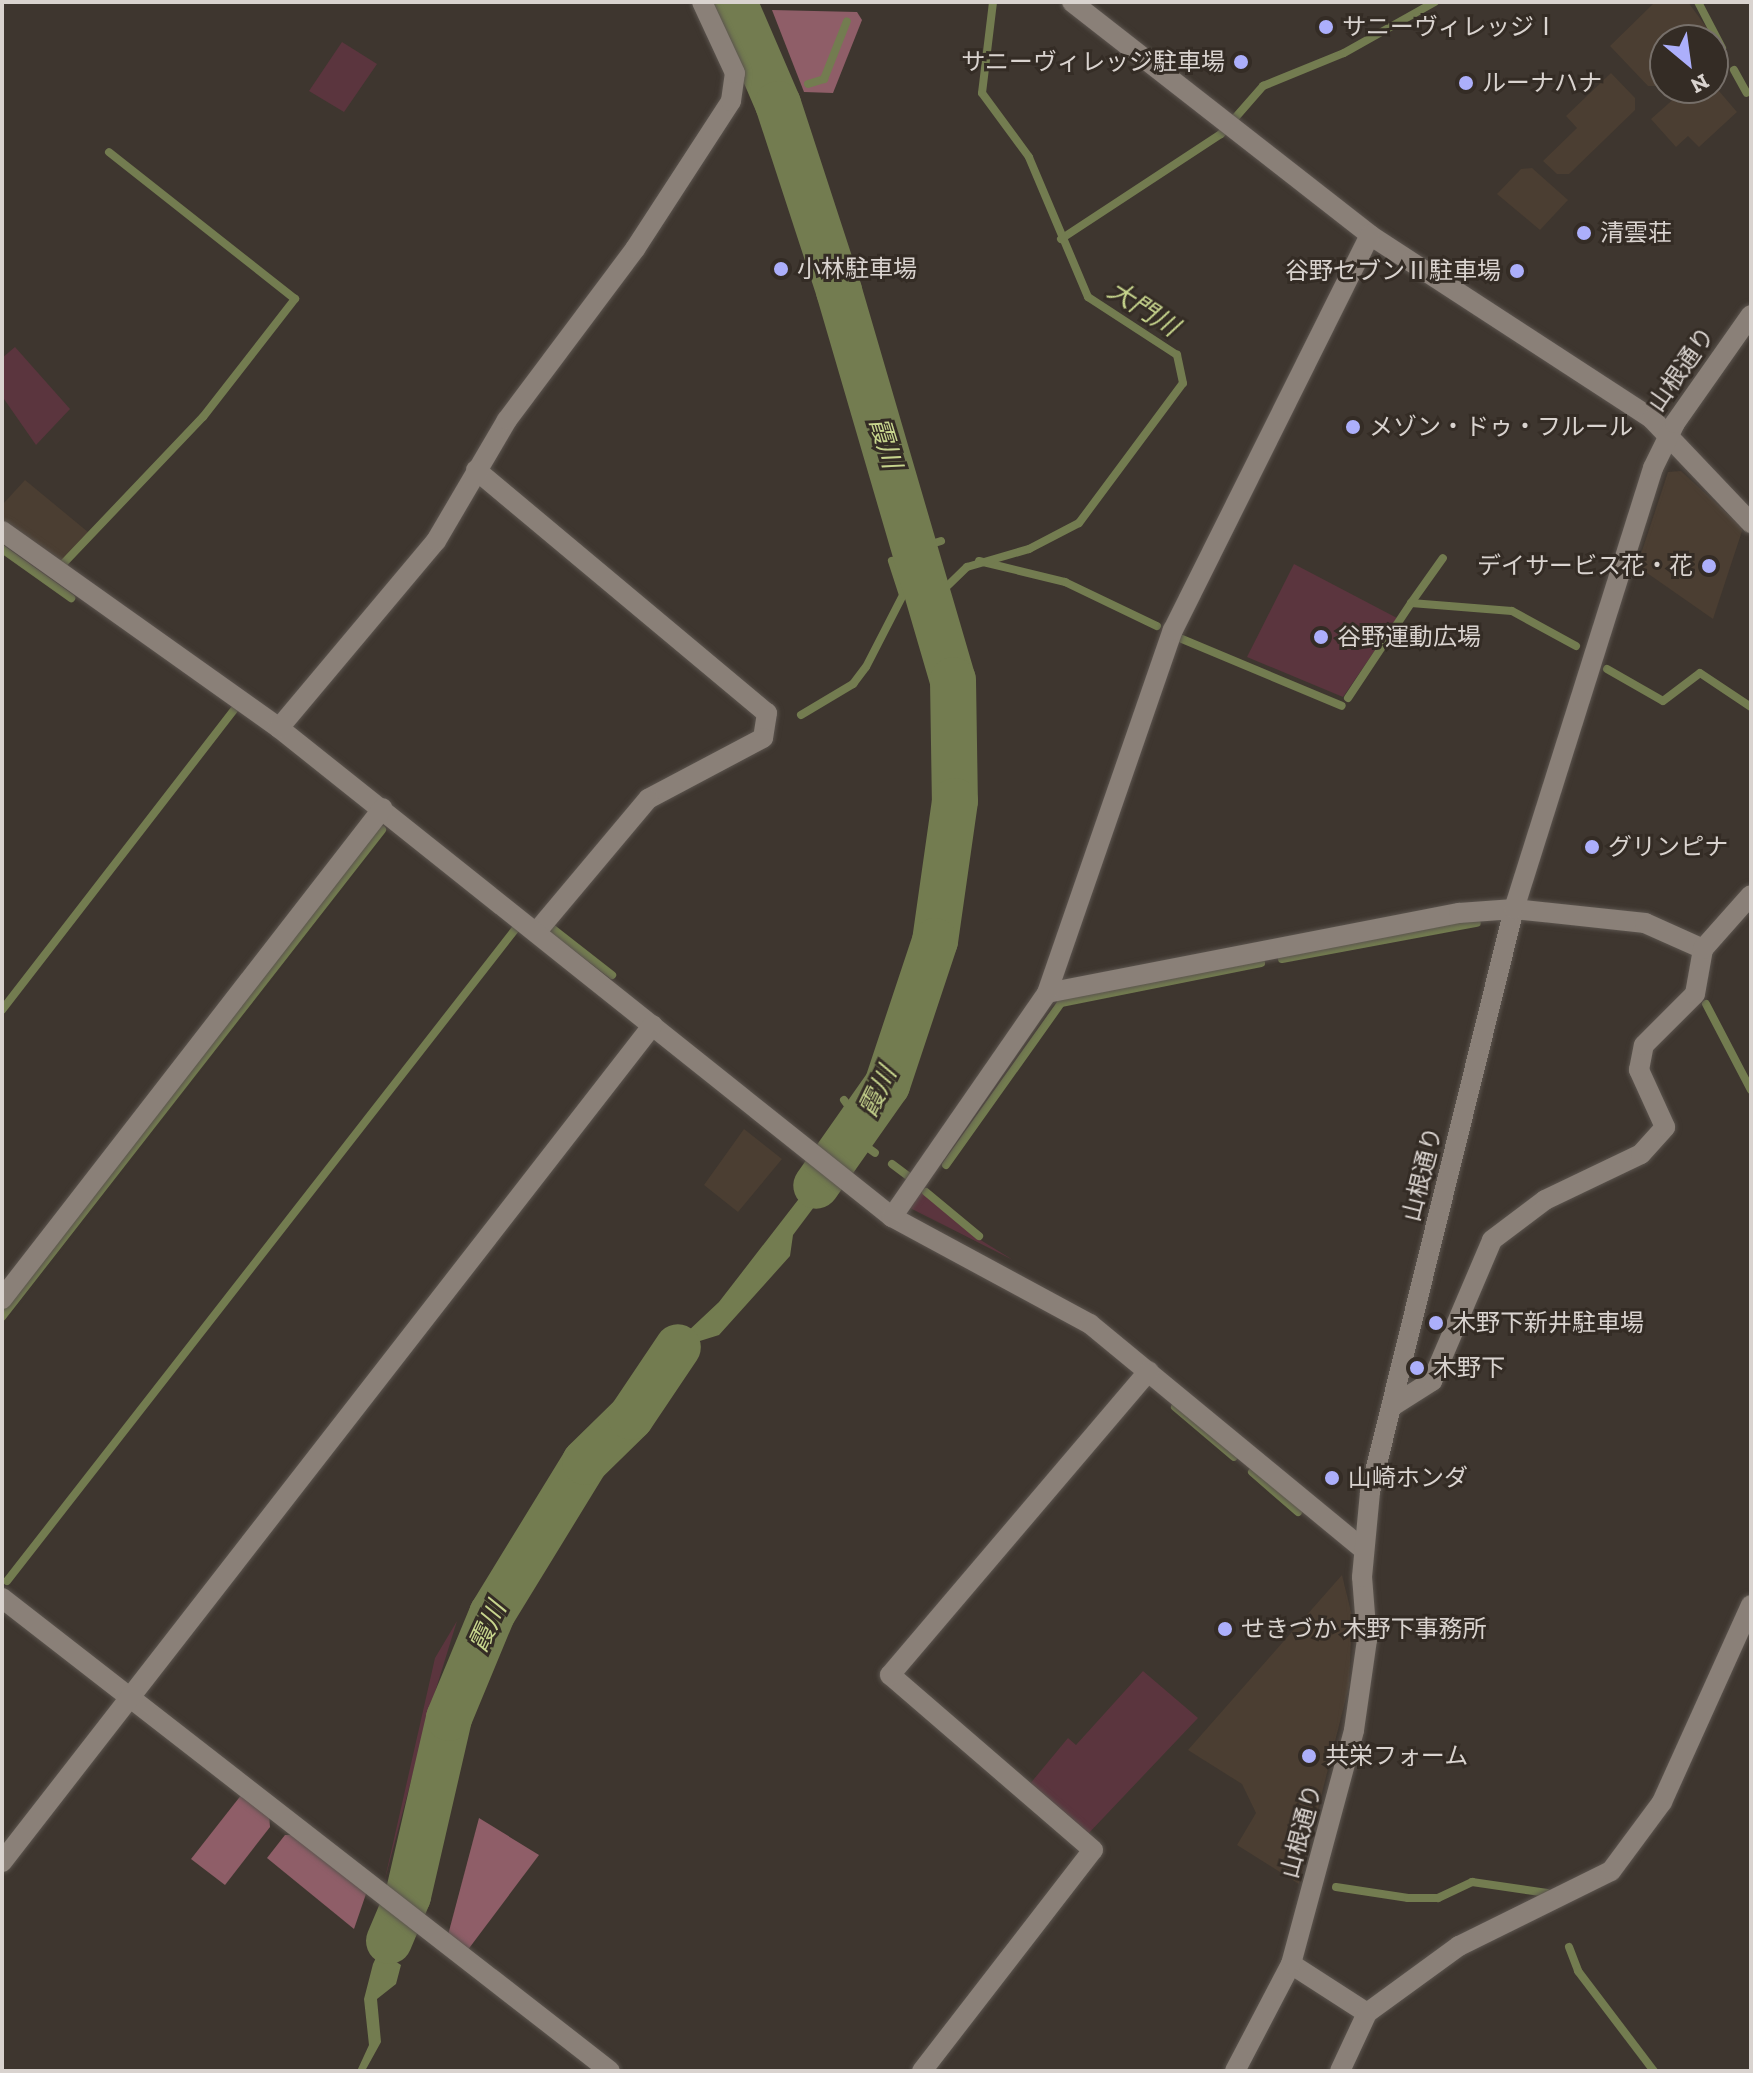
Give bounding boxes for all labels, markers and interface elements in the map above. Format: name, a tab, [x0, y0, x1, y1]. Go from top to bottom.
place label: サニーヴィレッジⅠ	[1342, 13, 1558, 41]
marker: サニーヴィレッジⅠ	[1317, 18, 1335, 36]
north arrow	[1649, 24, 1729, 104]
place label: サニーヴィレッジ駐車場	[961, 48, 1225, 76]
marker: サニーヴィレッジ駐車場	[1232, 53, 1250, 71]
text: N	[1686, 68, 1714, 100]
place label: ルーナハナ	[1482, 69, 1602, 97]
marker: ルーナハナ	[1457, 74, 1475, 92]
place label: 清雲荘	[1600, 219, 1672, 247]
marker: 清雲荘	[1575, 224, 1593, 242]
place label: 小林駐車場	[797, 255, 917, 283]
place label: 谷野セブンⅡ駐車場	[1285, 257, 1501, 285]
marker: 小林駐車場	[772, 260, 790, 278]
marker: 谷野セブンⅡ駐車場	[1508, 262, 1526, 280]
water label: 大門川	[1102, 275, 1184, 343]
street label: 山根通り	[1642, 321, 1720, 417]
place label: メゾン・ドゥ・フルール	[1369, 413, 1633, 441]
water label: 霞川	[862, 414, 908, 472]
marker: メゾン・ドゥ・フルール	[1344, 418, 1362, 436]
place label: デイサービス花・花	[1477, 552, 1693, 580]
marker: デイサービス花・花	[1700, 557, 1718, 575]
place label: 谷野運動広場	[1337, 623, 1481, 651]
marker: 谷野運動広場	[1312, 628, 1330, 646]
place label: グリンピナ	[1608, 833, 1728, 861]
marker: グリンピナ	[1583, 838, 1601, 856]
water label: 霞川	[853, 1062, 903, 1122]
street label: 山根通り	[1396, 1124, 1448, 1224]
place label: 木野下新井駐車場	[1452, 1309, 1644, 1337]
marker: 木野下新井駐車場	[1427, 1314, 1445, 1332]
place label: 木野下	[1433, 1354, 1505, 1382]
marker: 木野下	[1408, 1359, 1426, 1377]
place label: 山崎ホンダ	[1348, 1464, 1468, 1492]
marker: 山崎ホンダ	[1323, 1469, 1341, 1487]
water label: 霞川	[463, 1597, 513, 1657]
place label: せきづか 木野下事務所	[1241, 1615, 1486, 1643]
marker: せきづか 木野下事務所	[1216, 1620, 1234, 1638]
place label: 共栄フォーム	[1325, 1742, 1469, 1770]
marker: 共栄フォーム	[1300, 1747, 1318, 1765]
street label: 山根通り	[1275, 1781, 1327, 1881]

